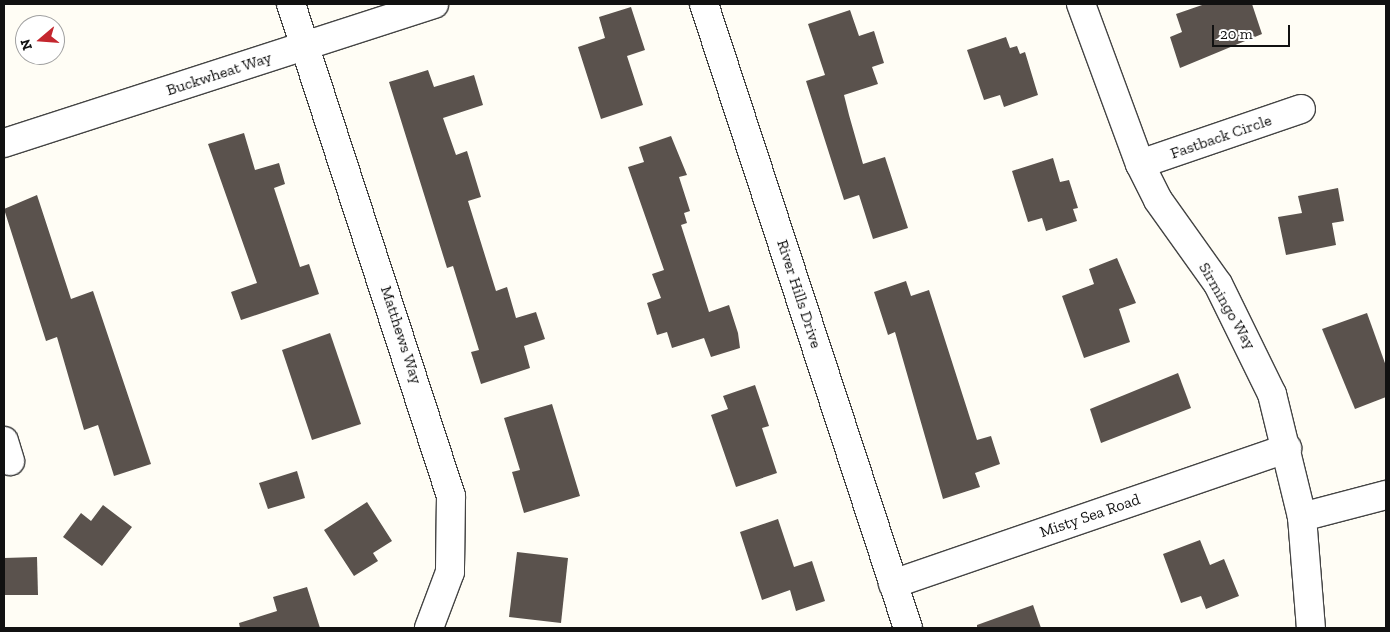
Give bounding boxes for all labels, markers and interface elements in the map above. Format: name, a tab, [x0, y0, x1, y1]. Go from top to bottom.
north arrow	[15, 15, 65, 65]
scale bar	[1215, 15, 1292, 47]
text: 20 m	[1220, 25, 1253, 43]
text: N	[16, 37, 36, 52]
street label: Buckwheat Way	[164, 48, 274, 100]
street label: Fastback Circle	[1168, 111, 1274, 163]
street label: River Hills Drive	[772, 237, 826, 351]
street label: Sirmingo Way	[1194, 259, 1260, 353]
street label: Matthews Way	[376, 283, 426, 387]
street label: Misty Sea Road	[1037, 490, 1143, 542]

